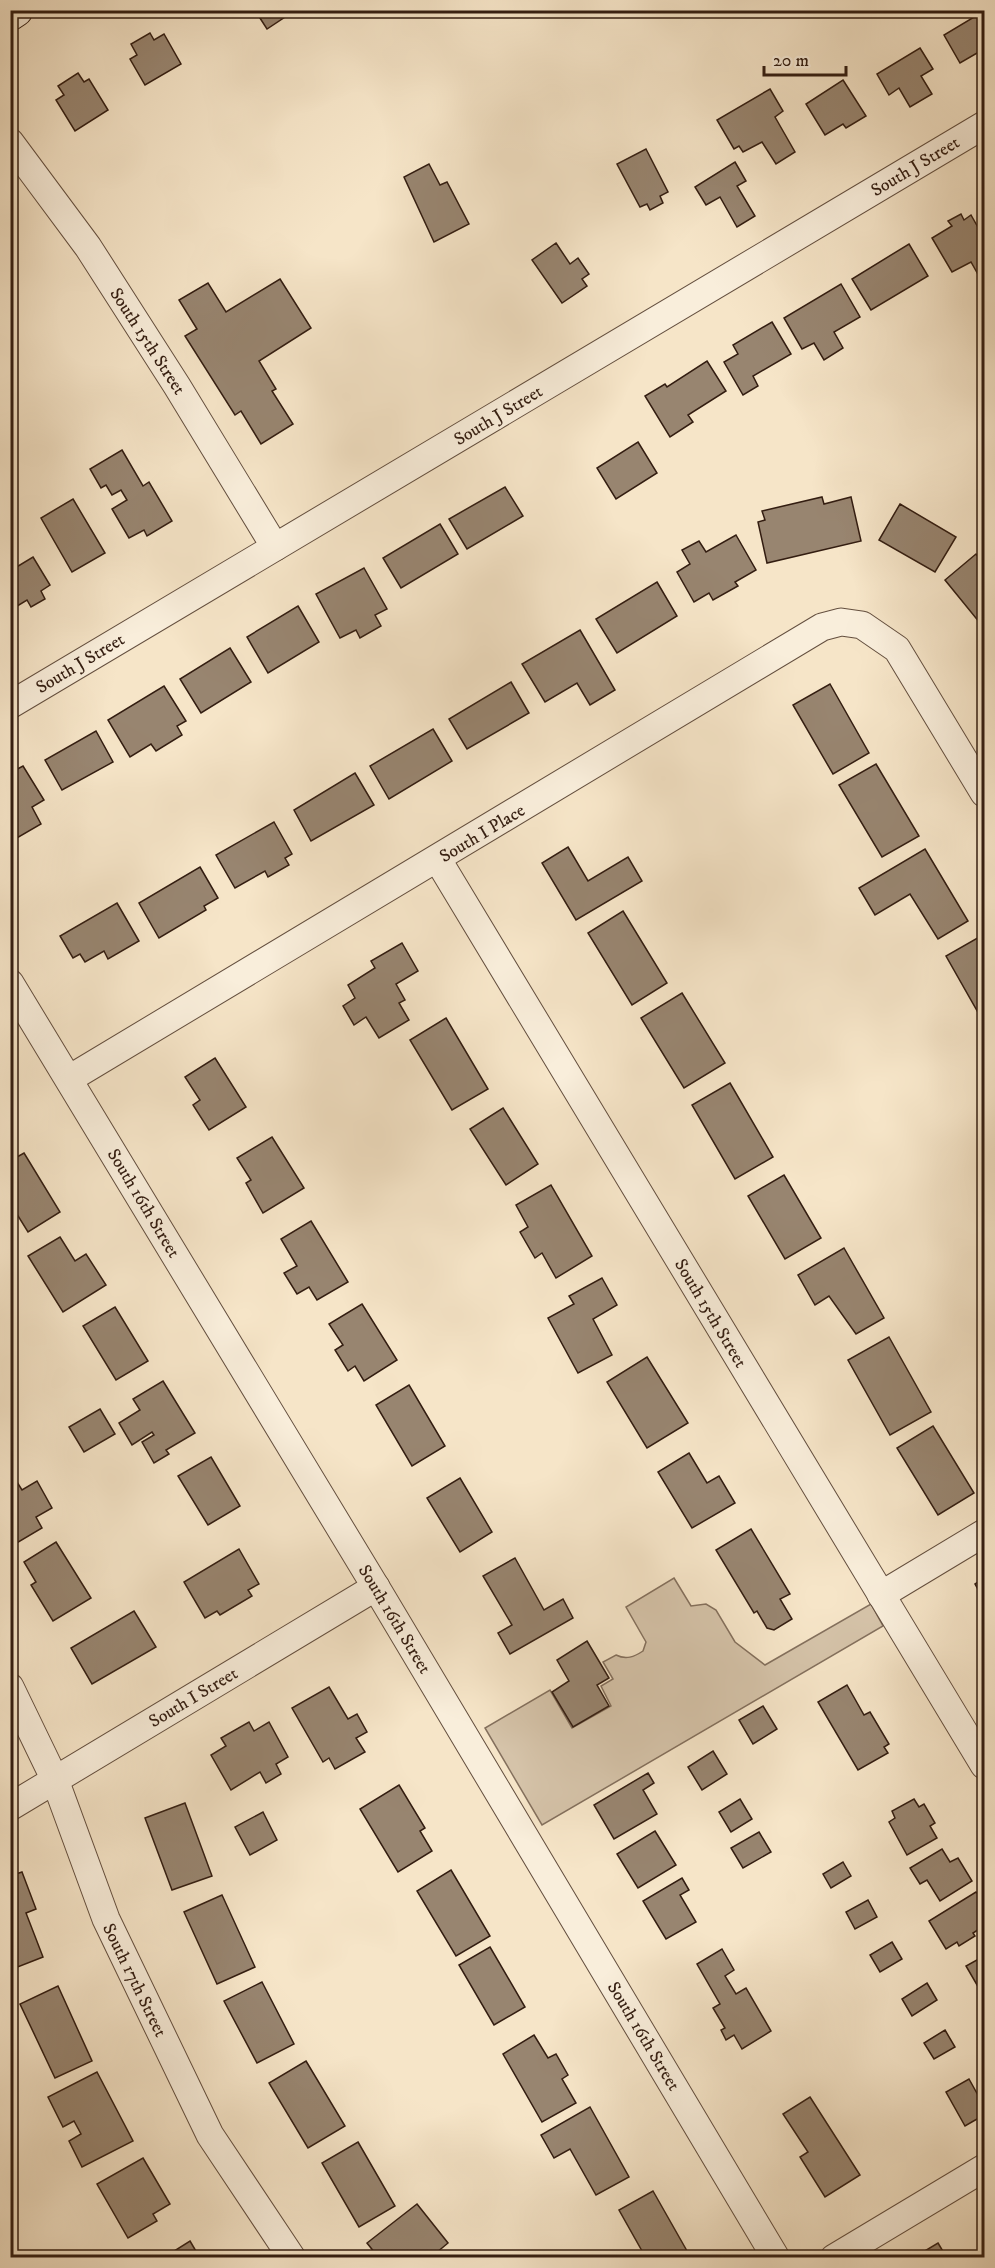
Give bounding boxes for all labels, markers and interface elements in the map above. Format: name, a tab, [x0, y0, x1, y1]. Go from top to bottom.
scale bar	[764, 39, 846, 77]
text: 20 m	[773, 50, 809, 72]
street label: South J Street	[867, 132, 964, 202]
street label: South 15th Street	[104, 284, 190, 399]
street label: South J Street	[450, 381, 547, 451]
street label: South J Street	[32, 629, 129, 699]
street label: South I Place	[436, 800, 529, 868]
street label: South 16th Street	[102, 1145, 184, 1262]
street label: South 15th Street	[669, 1255, 751, 1372]
street label: South 16th Street	[353, 1561, 435, 1678]
street label: South I Street	[145, 1663, 242, 1733]
street label: South 17th Street	[97, 1920, 171, 2041]
street label: South 16th Street	[602, 1978, 684, 2095]

